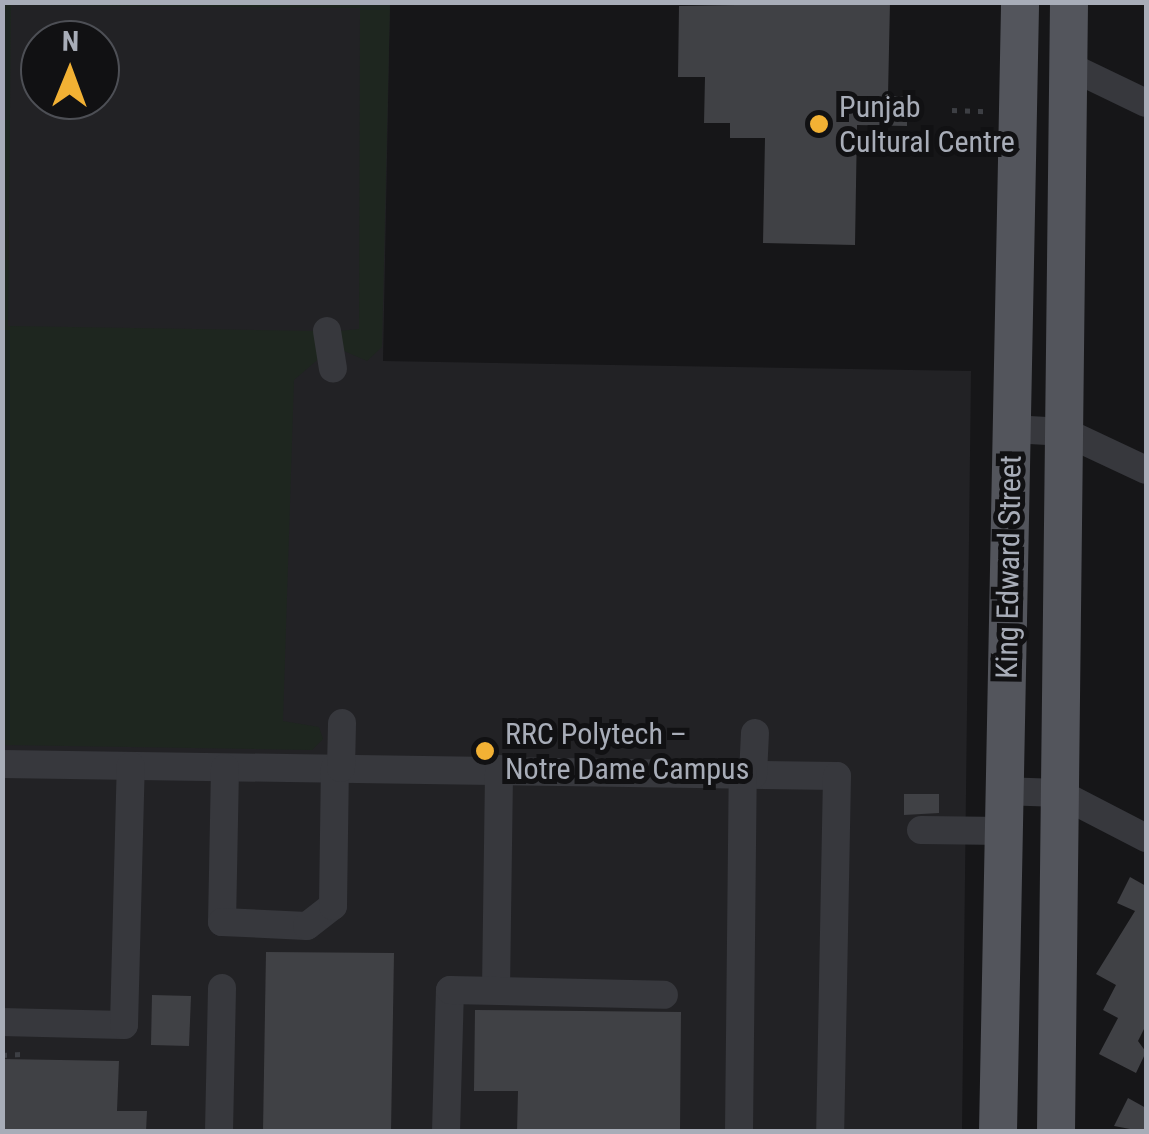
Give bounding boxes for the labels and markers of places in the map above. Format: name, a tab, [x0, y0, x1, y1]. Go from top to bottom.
place label: Punjab Cultural Centre	[839, 89, 1015, 160]
marker: Punjab Cultural Centre	[808, 113, 830, 135]
place label: RRC Polytech – Notre Dame Campus	[505, 716, 749, 786]
marker: RRC Polytech – Notre Dame Campus	[474, 740, 496, 762]

